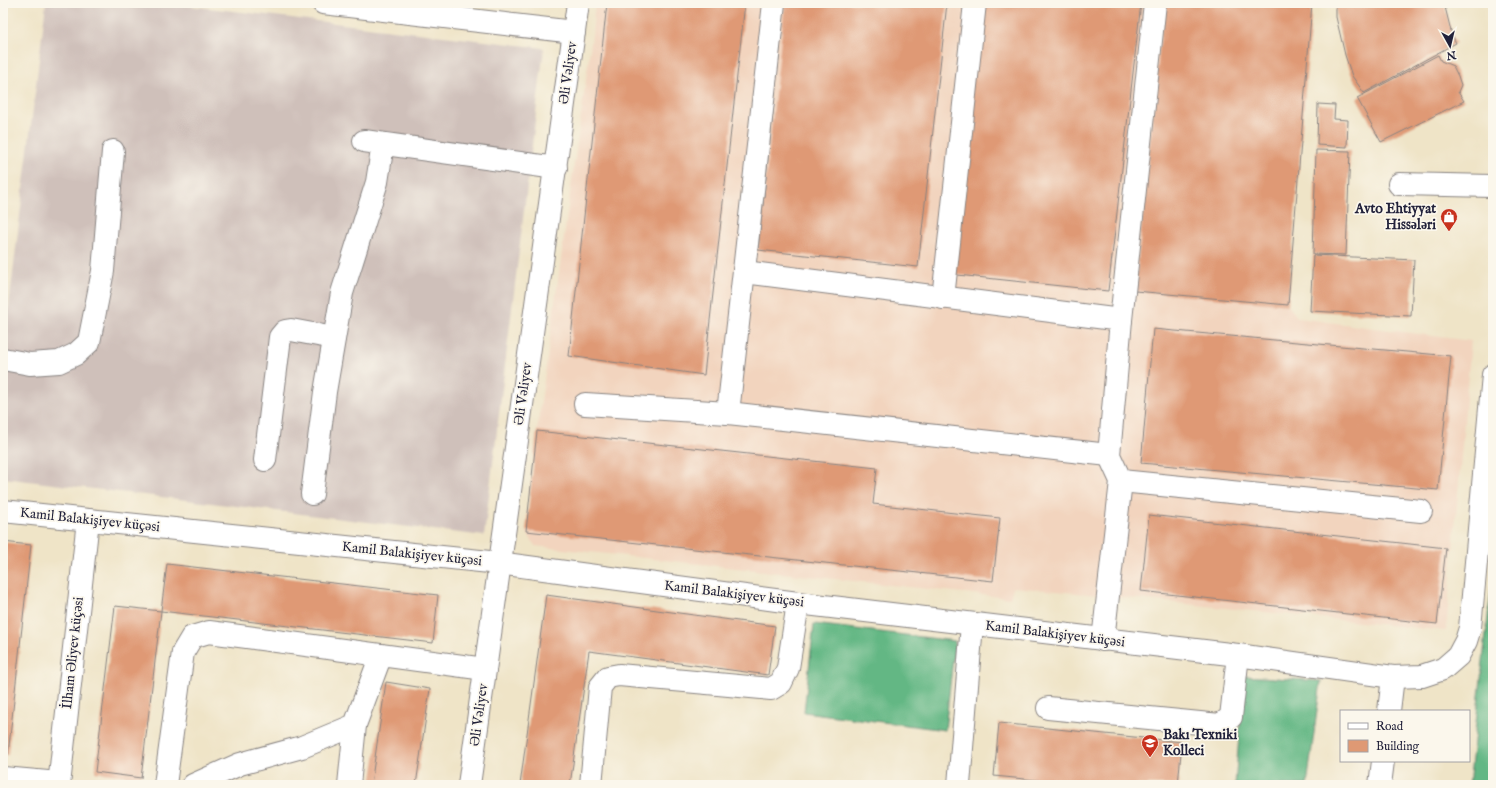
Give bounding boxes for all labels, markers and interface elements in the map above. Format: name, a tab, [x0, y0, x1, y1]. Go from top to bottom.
north arrow	[1430, 26, 1470, 66]
street label: Əli Vəliyev	[555, 40, 581, 105]
text: N	[1445, 47, 1458, 63]
place label: Avto Ehtiyyat Hissәlәri	[1354, 200, 1436, 234]
shop icon: Avto Ehtiyyat Hissәlәri	[1439, 207, 1459, 232]
street label: Əli Vəliyev	[510, 361, 536, 426]
street label: Kamil Balakişiyev küçəsi	[19, 504, 161, 536]
street label: Kamil Balakişiyev küçəsi	[341, 538, 483, 570]
street label: Kamil Balakişiyev küçəsi	[663, 576, 805, 612]
street label: İlham Əliyev küçəsi	[58, 596, 88, 710]
street label: Kamil Balakişiyev küçəsi	[984, 616, 1126, 652]
street label: Əli Vəliyev	[466, 682, 492, 747]
legend	[1340, 710, 1470, 762]
text: Road	[1376, 719, 1404, 734]
place label: Bakı Texniki Kolleci	[1163, 726, 1238, 760]
school or university icon: Bakı Texniki Kolleci	[1140, 733, 1160, 758]
text: Building	[1376, 739, 1420, 754]

